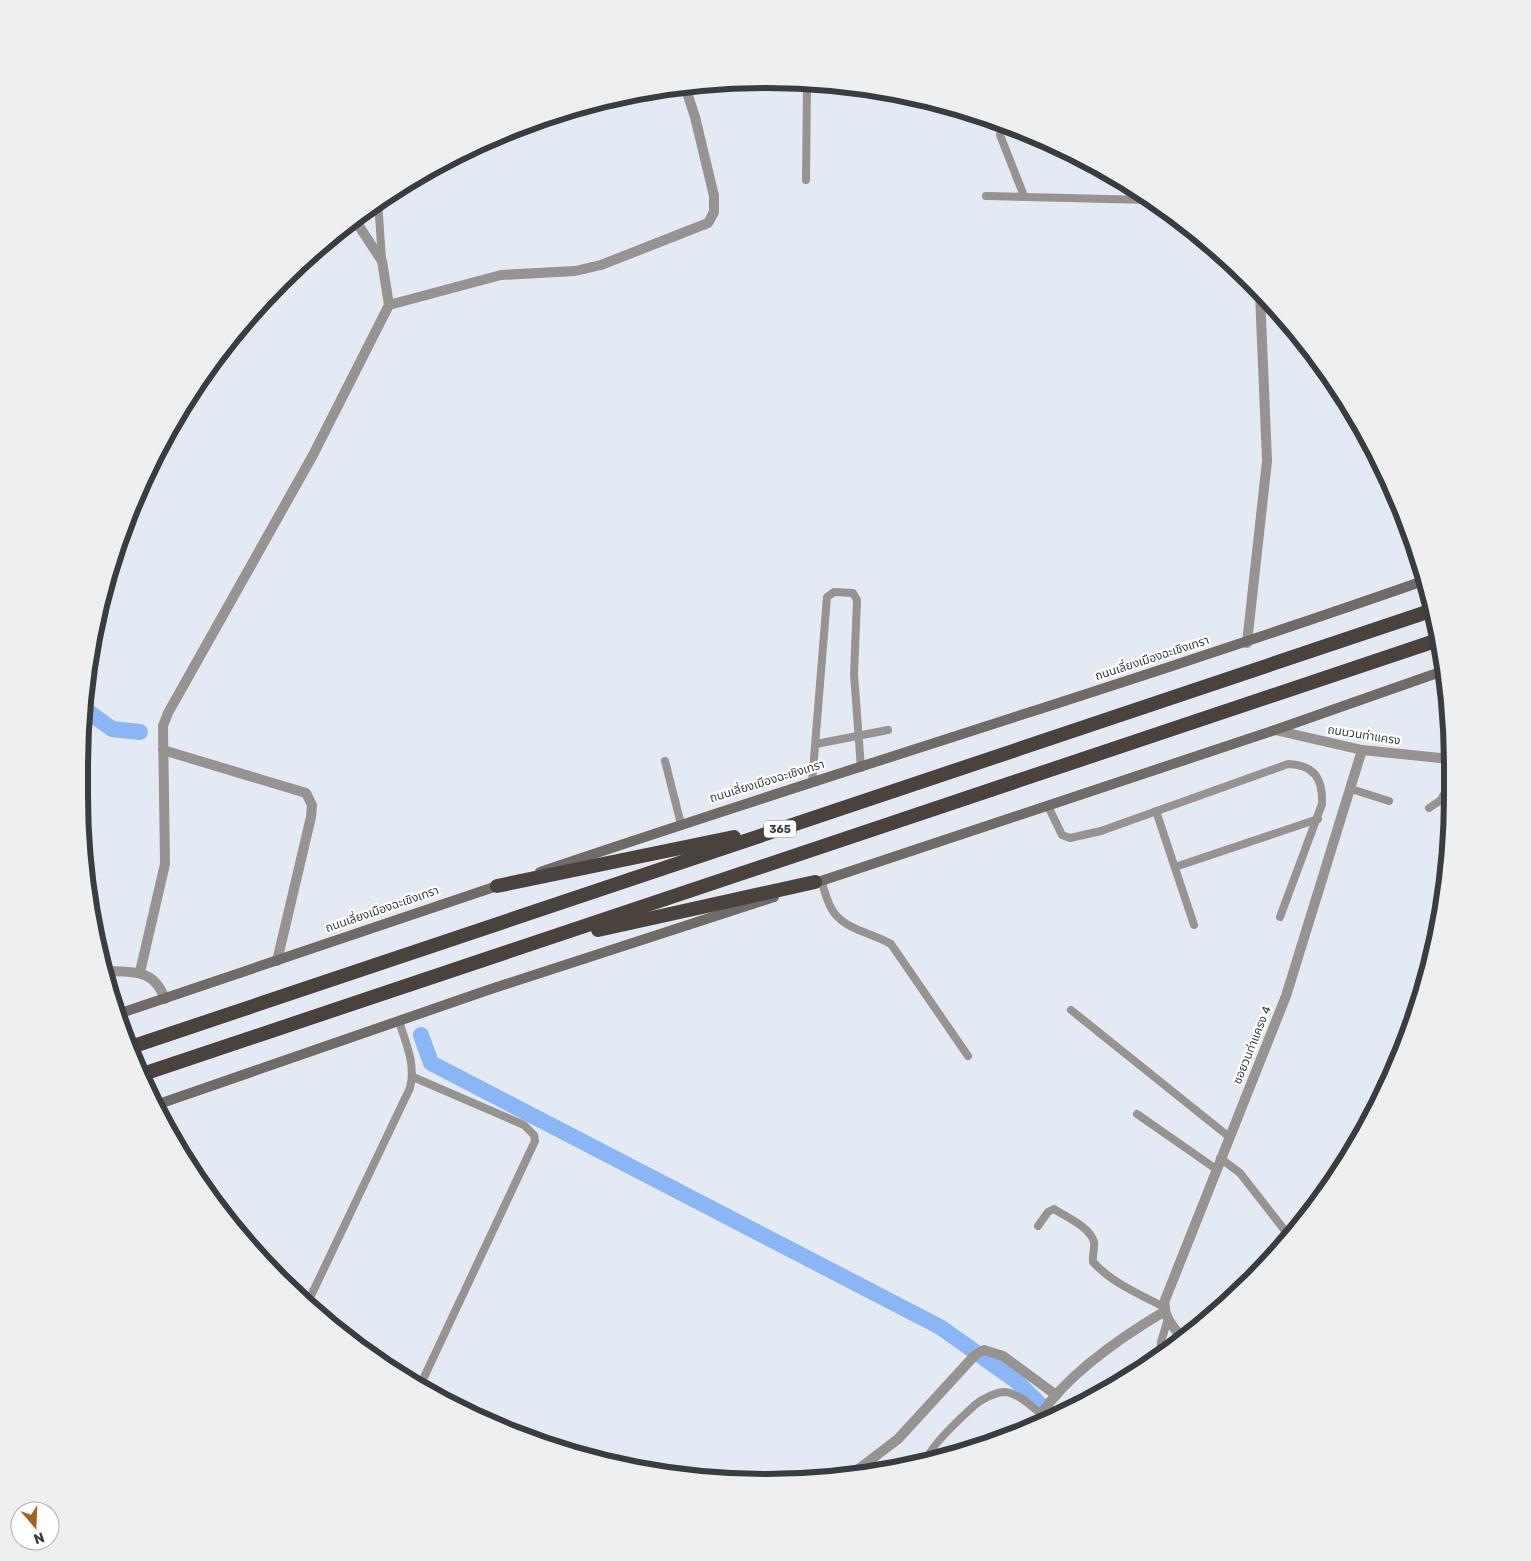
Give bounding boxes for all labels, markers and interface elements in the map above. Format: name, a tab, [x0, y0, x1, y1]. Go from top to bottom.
street label: ถนนเลี่ยงเมืองฉะเชิงเทรา	[1092, 631, 1211, 683]
street label: ถนนวนท่าแครง	[1326, 722, 1402, 748]
street label: ถนนเลี่ยงเมืองฉะเชิงเทรา	[707, 755, 826, 805]
road number: 365	[764, 821, 796, 838]
street label: ถนนเลี่ยงเมืองฉะเชิงเทรา	[323, 881, 441, 935]
street label: ซอยวนท่าแครง 4	[1230, 1003, 1274, 1086]
north arrow	[10, 1501, 60, 1551]
text: N	[32, 1528, 47, 1547]

